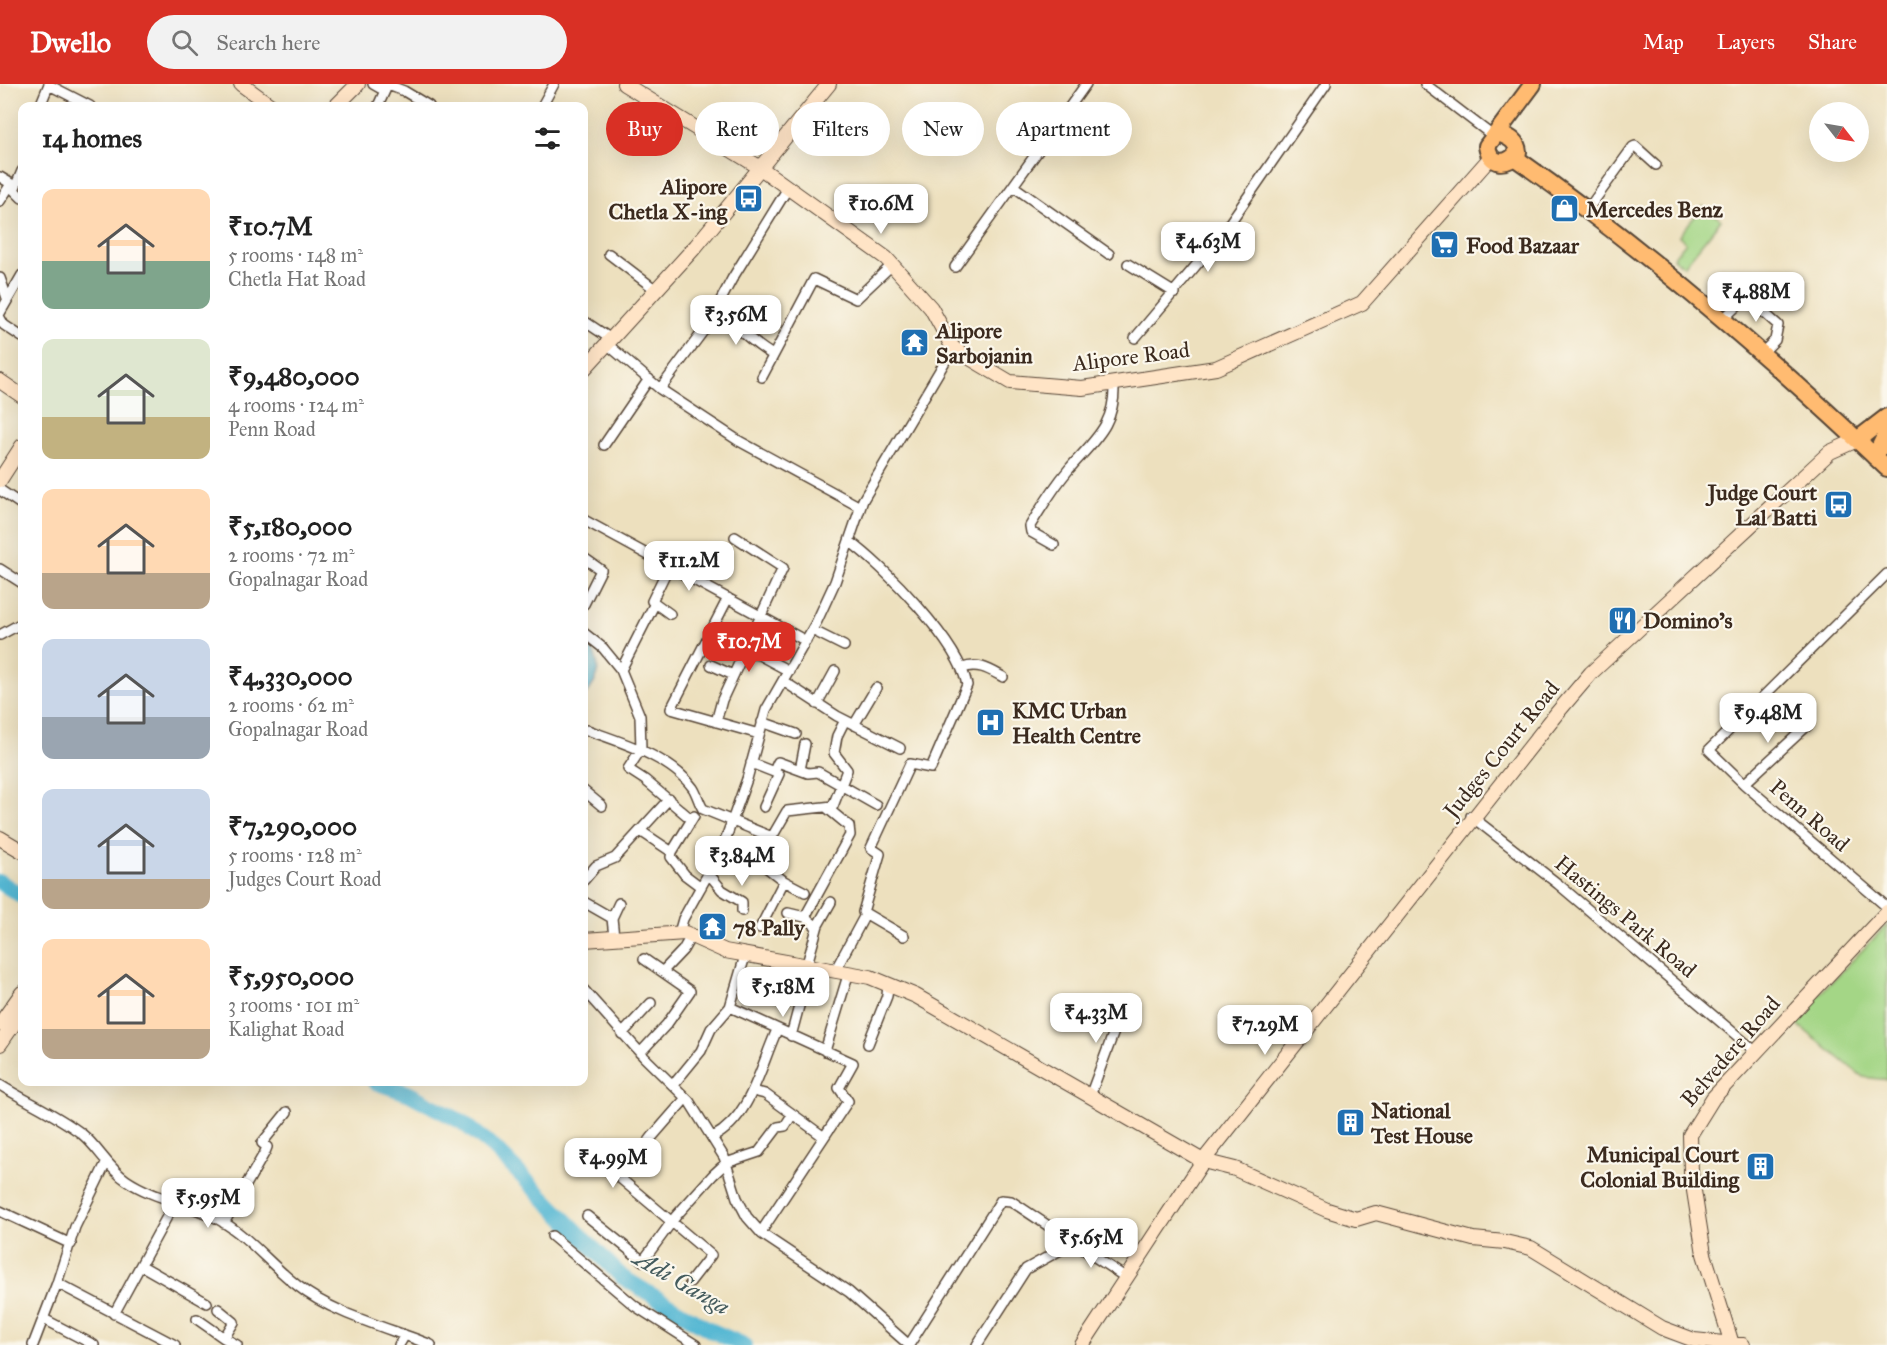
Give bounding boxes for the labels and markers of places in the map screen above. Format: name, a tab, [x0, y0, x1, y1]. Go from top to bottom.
place label: Alipore Chetla X-ing	[609, 173, 728, 225]
bus stop icon: Alipore Chetla X-ing	[732, 183, 764, 215]
pin: ₹10.6M	[832, 184, 930, 235]
shop icon: Mercedes Benz	[1549, 193, 1581, 225]
place label: Mercedes Benz	[1586, 196, 1724, 223]
pin: ₹4.63M	[1159, 222, 1257, 273]
supermarket icon: Food Bazaar	[1429, 229, 1461, 261]
place label: Food Bazaar	[1466, 232, 1580, 259]
pin: ₹4.88M	[1707, 272, 1805, 323]
pin: ₹3.56M	[687, 295, 785, 346]
place label: Alipore Sarbojanin	[934, 317, 1033, 369]
temple icon: Alipore Sarbojanin	[899, 327, 931, 359]
place label: Judge Court Lal Batti	[1705, 479, 1818, 531]
bus stop icon: Judge Court Lal Batti	[1822, 489, 1854, 521]
pin: ₹11.2M	[640, 541, 738, 592]
restaurant icon: Domino's	[1606, 604, 1638, 636]
place label: Domino's	[1643, 607, 1733, 634]
pin: ₹10.7M	[700, 622, 798, 673]
pin: ₹9.48M	[1719, 693, 1817, 744]
place label: KMC Urban Health Centre	[1012, 697, 1141, 749]
hospital icon: KMC Urban Health Centre	[975, 707, 1007, 739]
pin: ₹3.84M	[693, 836, 791, 887]
temple icon: 78 Pally	[696, 911, 728, 943]
place label: 78 Pally	[733, 914, 806, 941]
pin: ₹5.18M	[734, 967, 832, 1018]
pin: ₹4.33M	[1047, 993, 1145, 1044]
pin: ₹7.29M	[1216, 1005, 1314, 1056]
place label: National Test House	[1370, 1097, 1473, 1149]
building icon: National Test House	[1334, 1107, 1366, 1139]
pin: ₹4.99M	[564, 1138, 662, 1189]
place label: Municipal Court Colonial Building	[1580, 1141, 1740, 1193]
building icon: Municipal Court Colonial Building	[1744, 1151, 1776, 1183]
pin: ₹5.95M	[159, 1178, 257, 1229]
pin: ₹5.65M	[1042, 1218, 1140, 1269]

